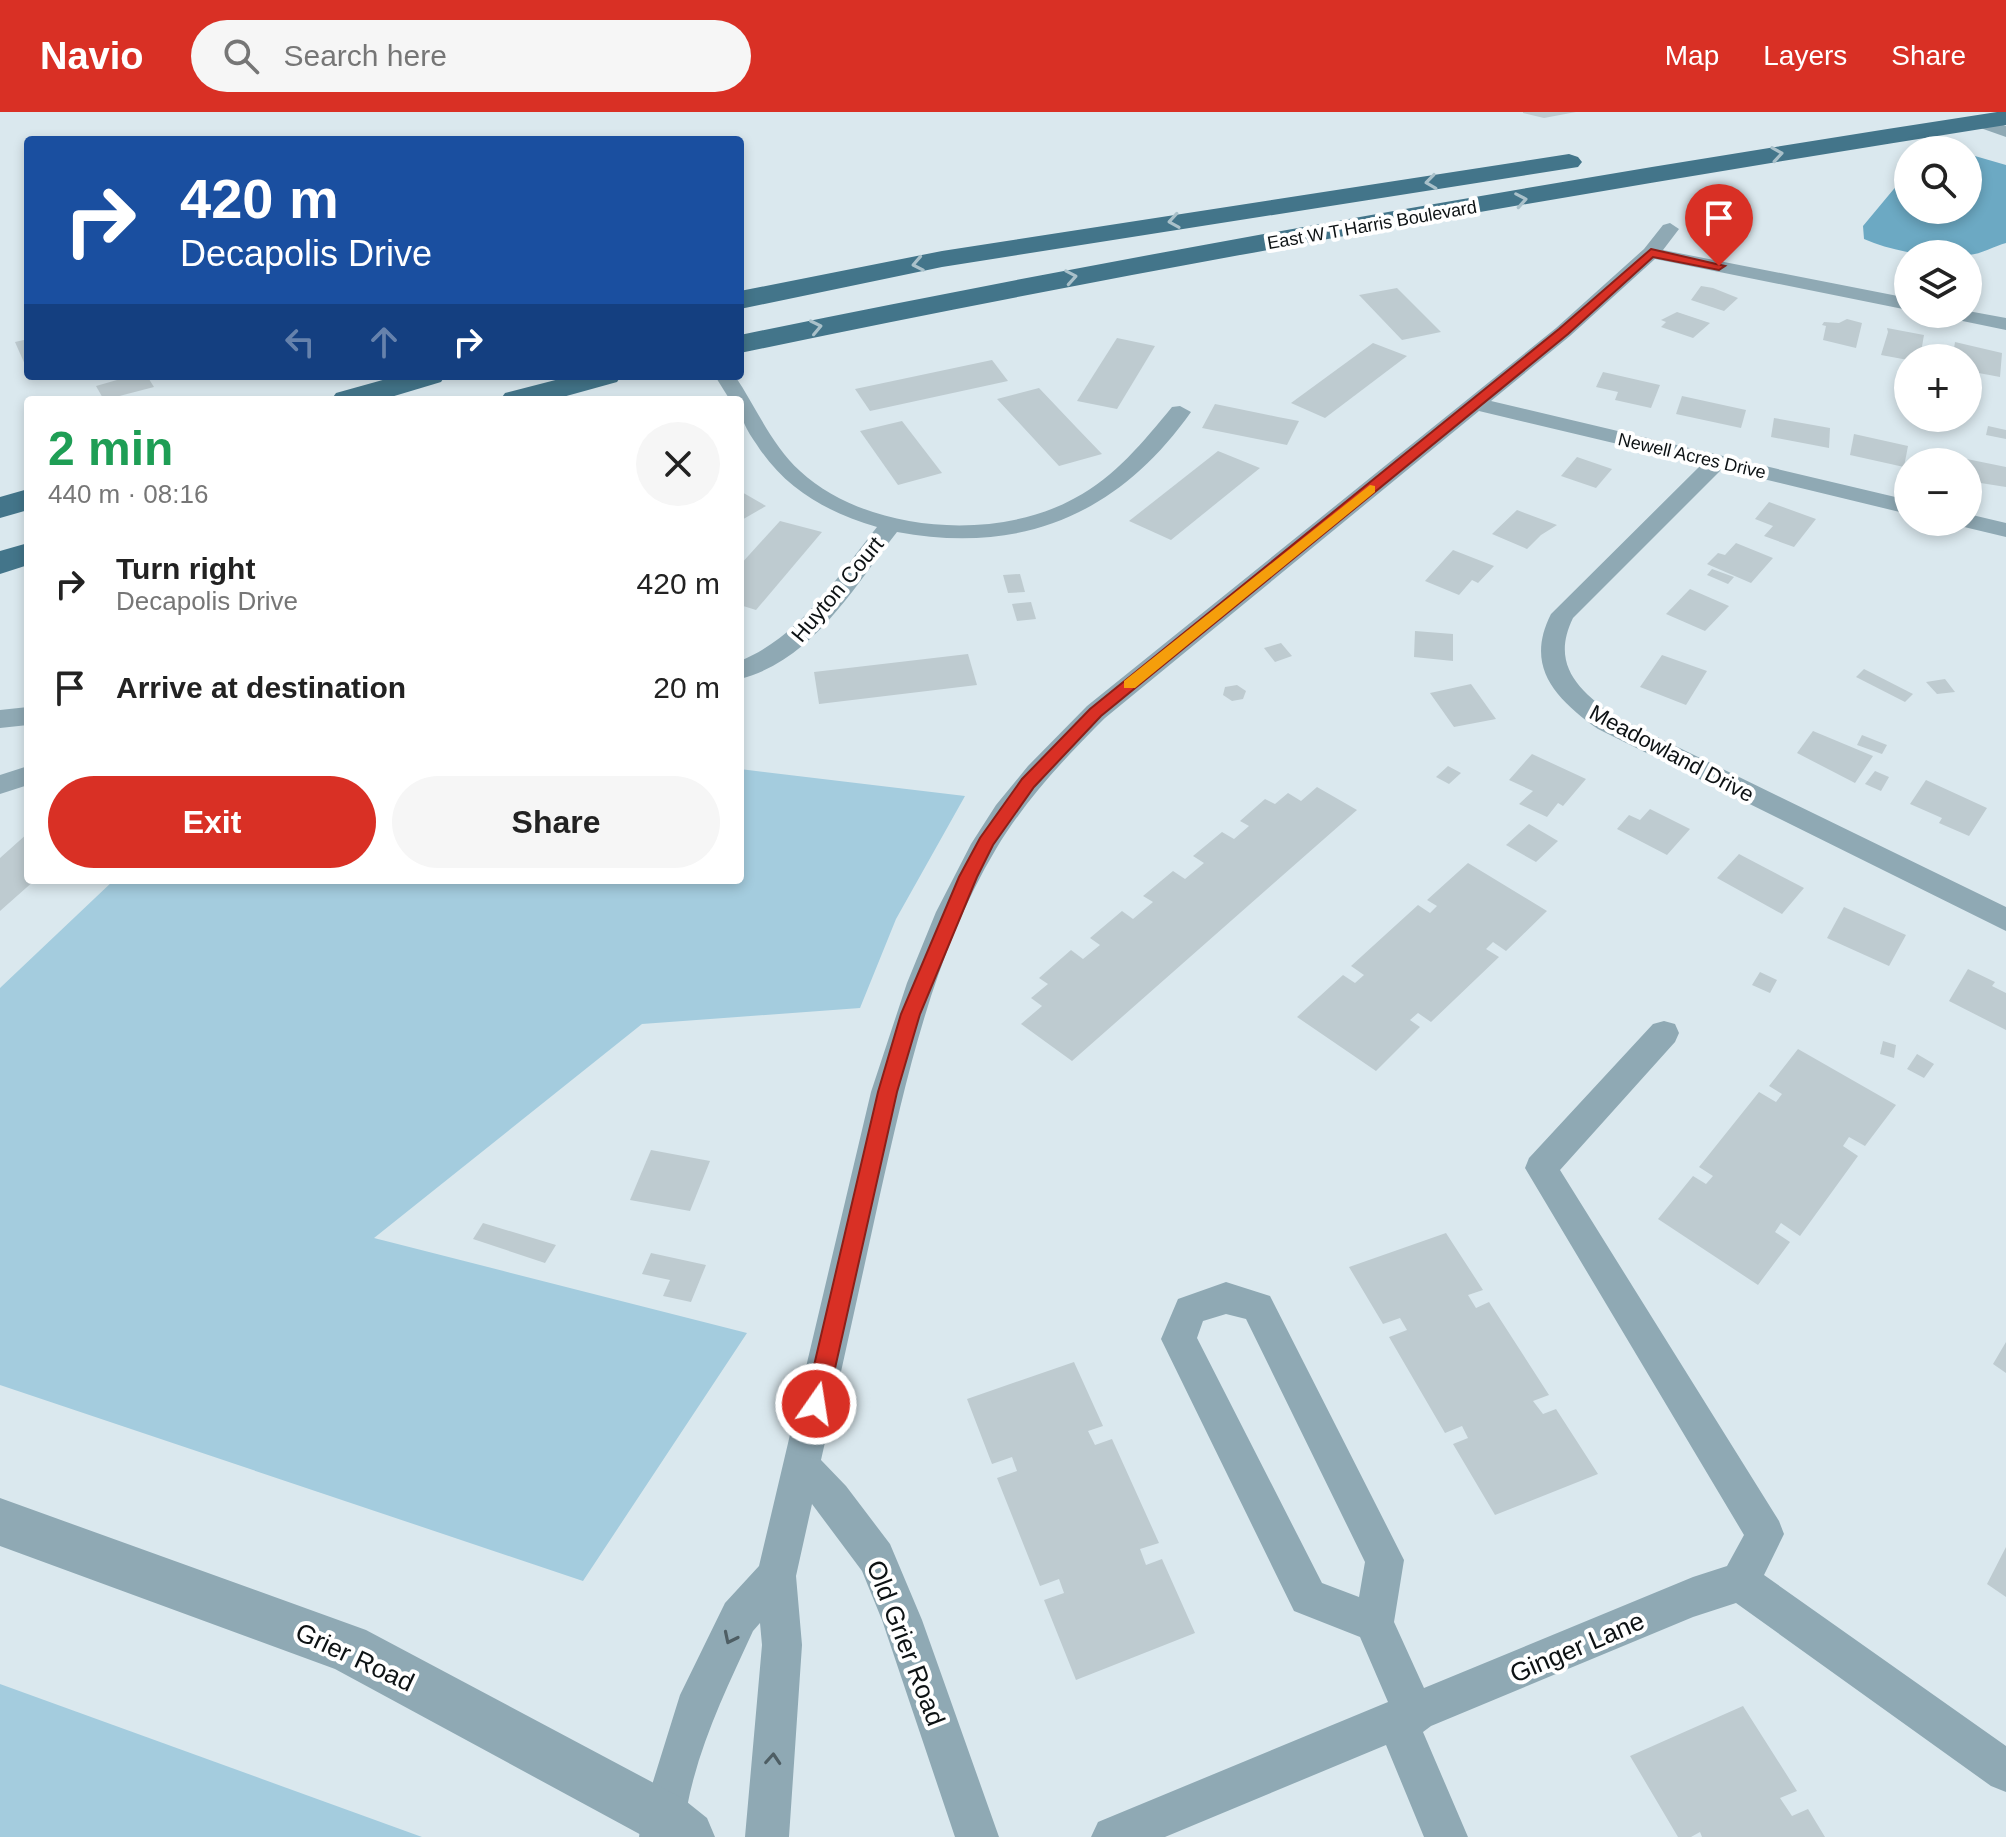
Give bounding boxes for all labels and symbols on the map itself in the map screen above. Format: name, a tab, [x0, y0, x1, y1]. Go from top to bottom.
one-way arrow	[1770, 146, 1783, 163]
one-way arrow	[1425, 173, 1438, 190]
pin	[1685, 184, 1753, 266]
one-way arrow	[1514, 192, 1527, 209]
street label: East W T Harris Boulevard	[1266, 197, 1478, 253]
one-way arrow	[1168, 212, 1181, 229]
one-way arrow	[911, 254, 925, 271]
one-way arrow	[1065, 270, 1078, 287]
one-way arrow	[809, 319, 822, 336]
street label: Newell Acres Drive	[1616, 429, 1768, 483]
street label: Huyton Court	[786, 532, 889, 647]
street label: Meadowland Drive	[1585, 700, 1758, 807]
position arrow	[774, 1362, 858, 1446]
street label: Old Grier Road	[861, 1556, 951, 1730]
street label: Ginger Lane	[1505, 1605, 1649, 1689]
street label: Grier Road	[291, 1617, 419, 1697]
one-way arrow	[723, 1630, 739, 1644]
one-way arrow	[764, 1752, 781, 1765]

